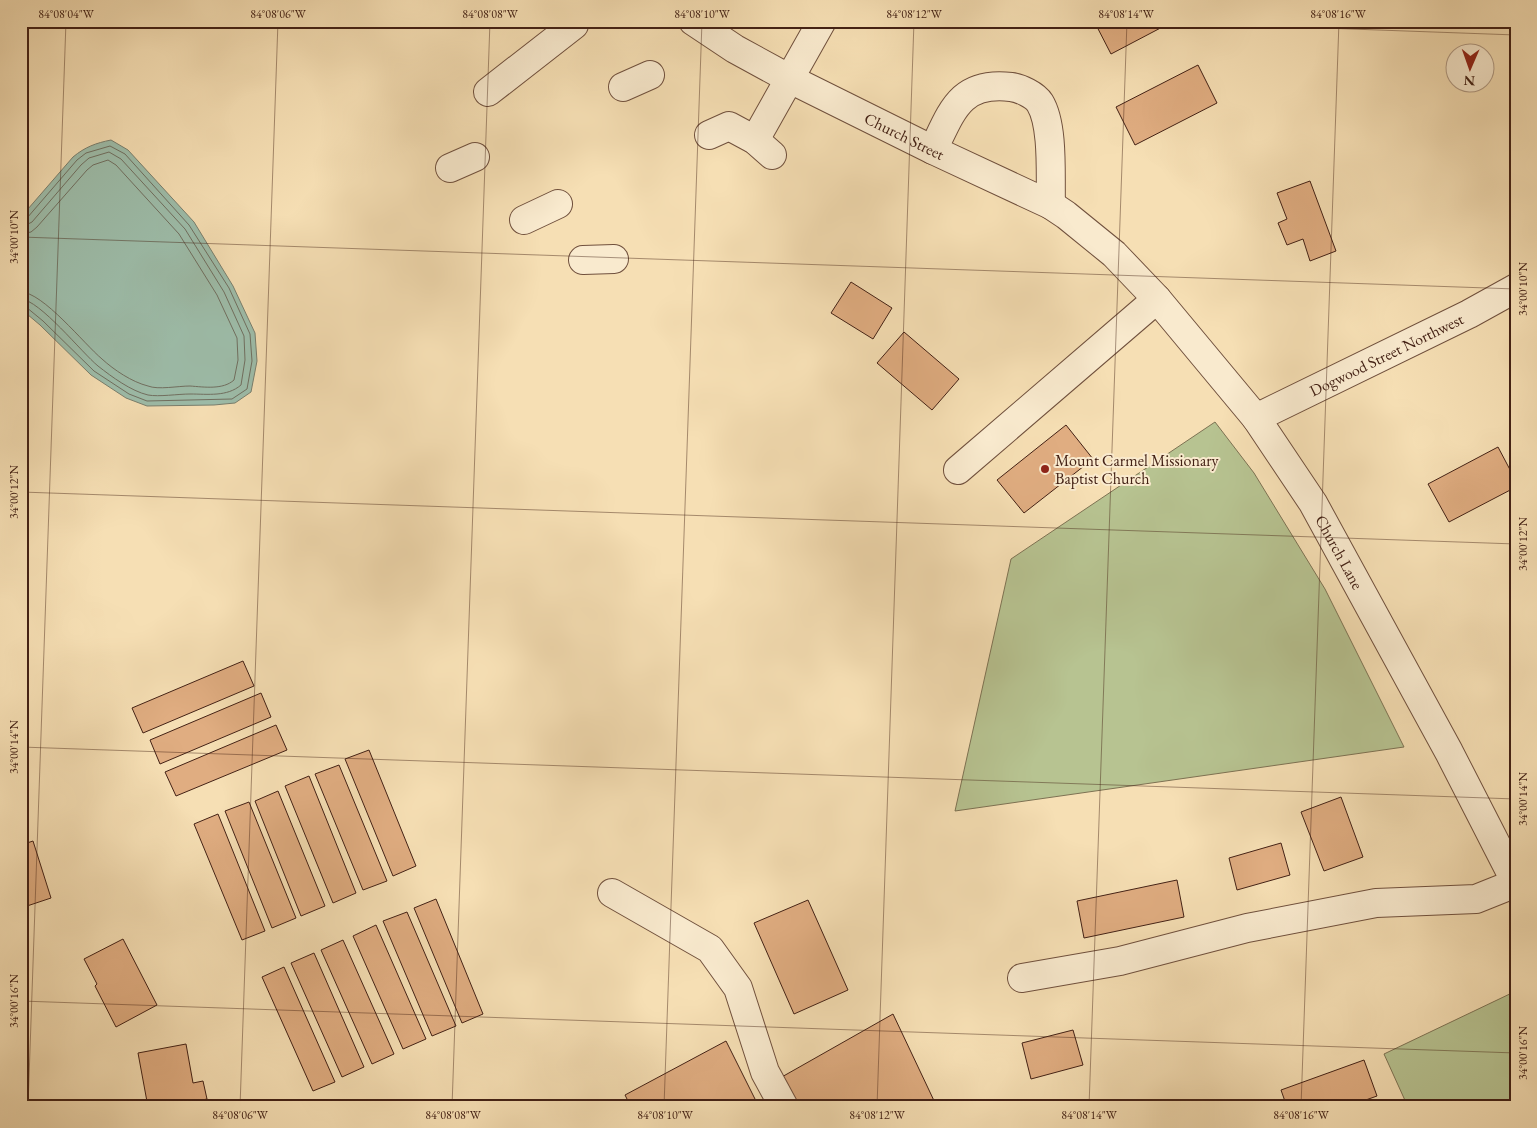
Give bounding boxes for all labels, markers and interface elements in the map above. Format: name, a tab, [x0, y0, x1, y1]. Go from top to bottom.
text: 84°08'04"W	[38, 6, 95, 22]
text: 84°08'06"W	[250, 6, 307, 22]
text: 84°08'08"W	[462, 6, 519, 22]
text: 84°08'10"W	[674, 6, 731, 22]
text: 84°08'12"W	[886, 6, 943, 22]
text: 84°08'14"W	[1098, 6, 1155, 22]
text: 84°08'16"W	[1310, 6, 1367, 22]
north arrow	[1444, 42, 1494, 92]
text: N	[1463, 72, 1476, 90]
street label: Church Street	[861, 108, 948, 165]
text: 34°00'10"N	[6, 210, 22, 264]
text: 34°00'10"N	[1515, 262, 1531, 316]
street label: Dogwood Street Northwest	[1306, 308, 1467, 401]
place label: Mount Carmel Missionary Baptist Church	[1055, 450, 1220, 489]
marker: Mount Carmel Missionary Baptist Church	[1039, 463, 1051, 475]
text: 34°00'12"N	[6, 465, 22, 519]
street label: Church Lane	[1310, 511, 1368, 593]
text: 34°00'12"N	[1515, 517, 1531, 571]
text: 34°00'14"N	[6, 720, 22, 774]
text: 34°00'14"N	[1515, 772, 1531, 826]
text: 34°00'16"N	[6, 974, 22, 1028]
text: 34°00'16"N	[1515, 1026, 1531, 1080]
text: 84°08'06"W	[212, 1107, 269, 1123]
text: 84°08'08"W	[425, 1107, 482, 1123]
text: 84°08'10"W	[637, 1107, 694, 1123]
text: 84°08'12"W	[849, 1107, 906, 1123]
text: 84°08'14"W	[1061, 1107, 1118, 1123]
text: 84°08'16"W	[1273, 1107, 1330, 1123]

